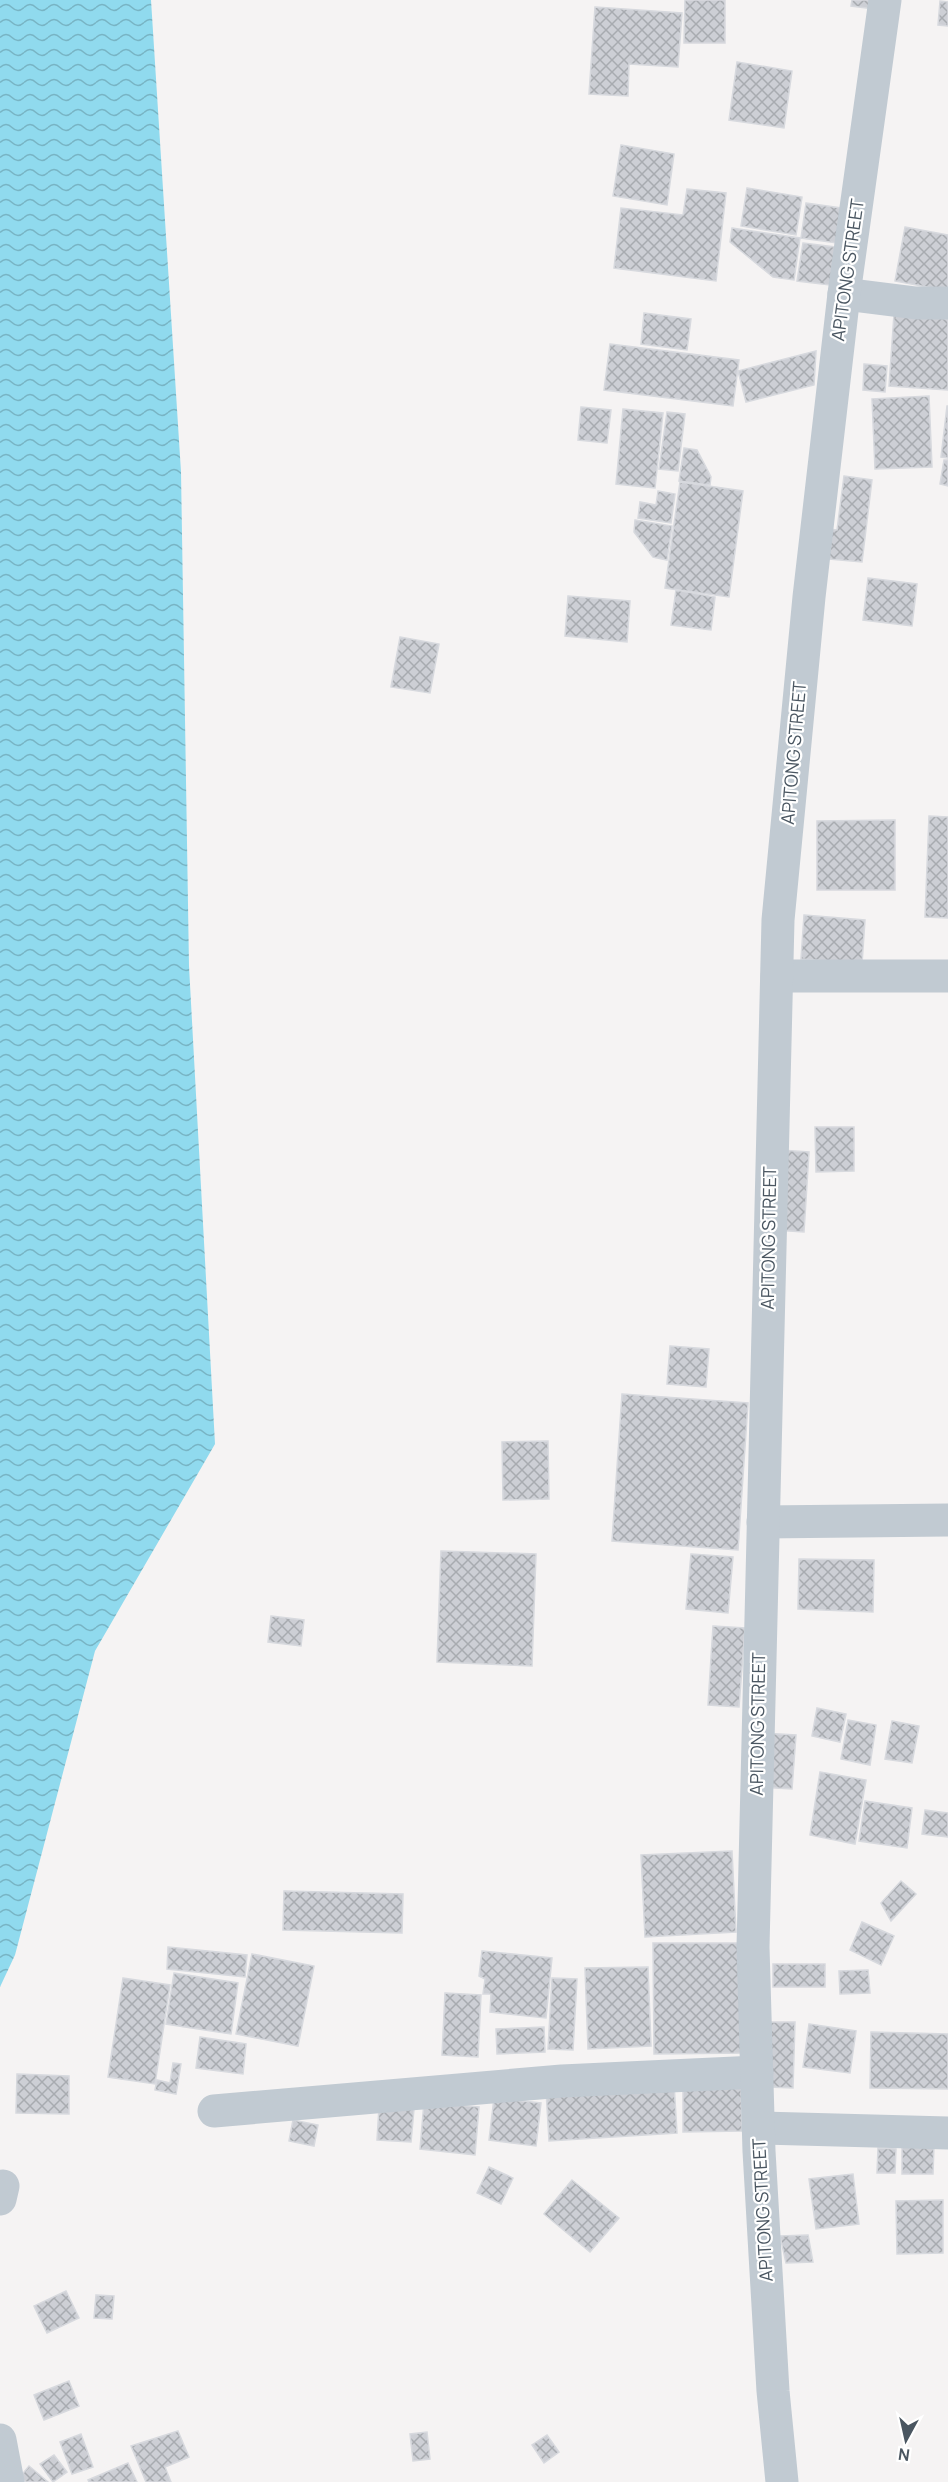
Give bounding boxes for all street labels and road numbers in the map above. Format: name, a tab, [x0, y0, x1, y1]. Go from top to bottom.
street label: APITONG STREET	[825, 197, 869, 342]
street label: APITONG STREET	[775, 680, 811, 825]
street label: APITONG STREET	[755, 1166, 781, 1310]
street label: APITONG STREET	[744, 1652, 770, 1796]
street label: APITONG STREET	[746, 2138, 778, 2282]

